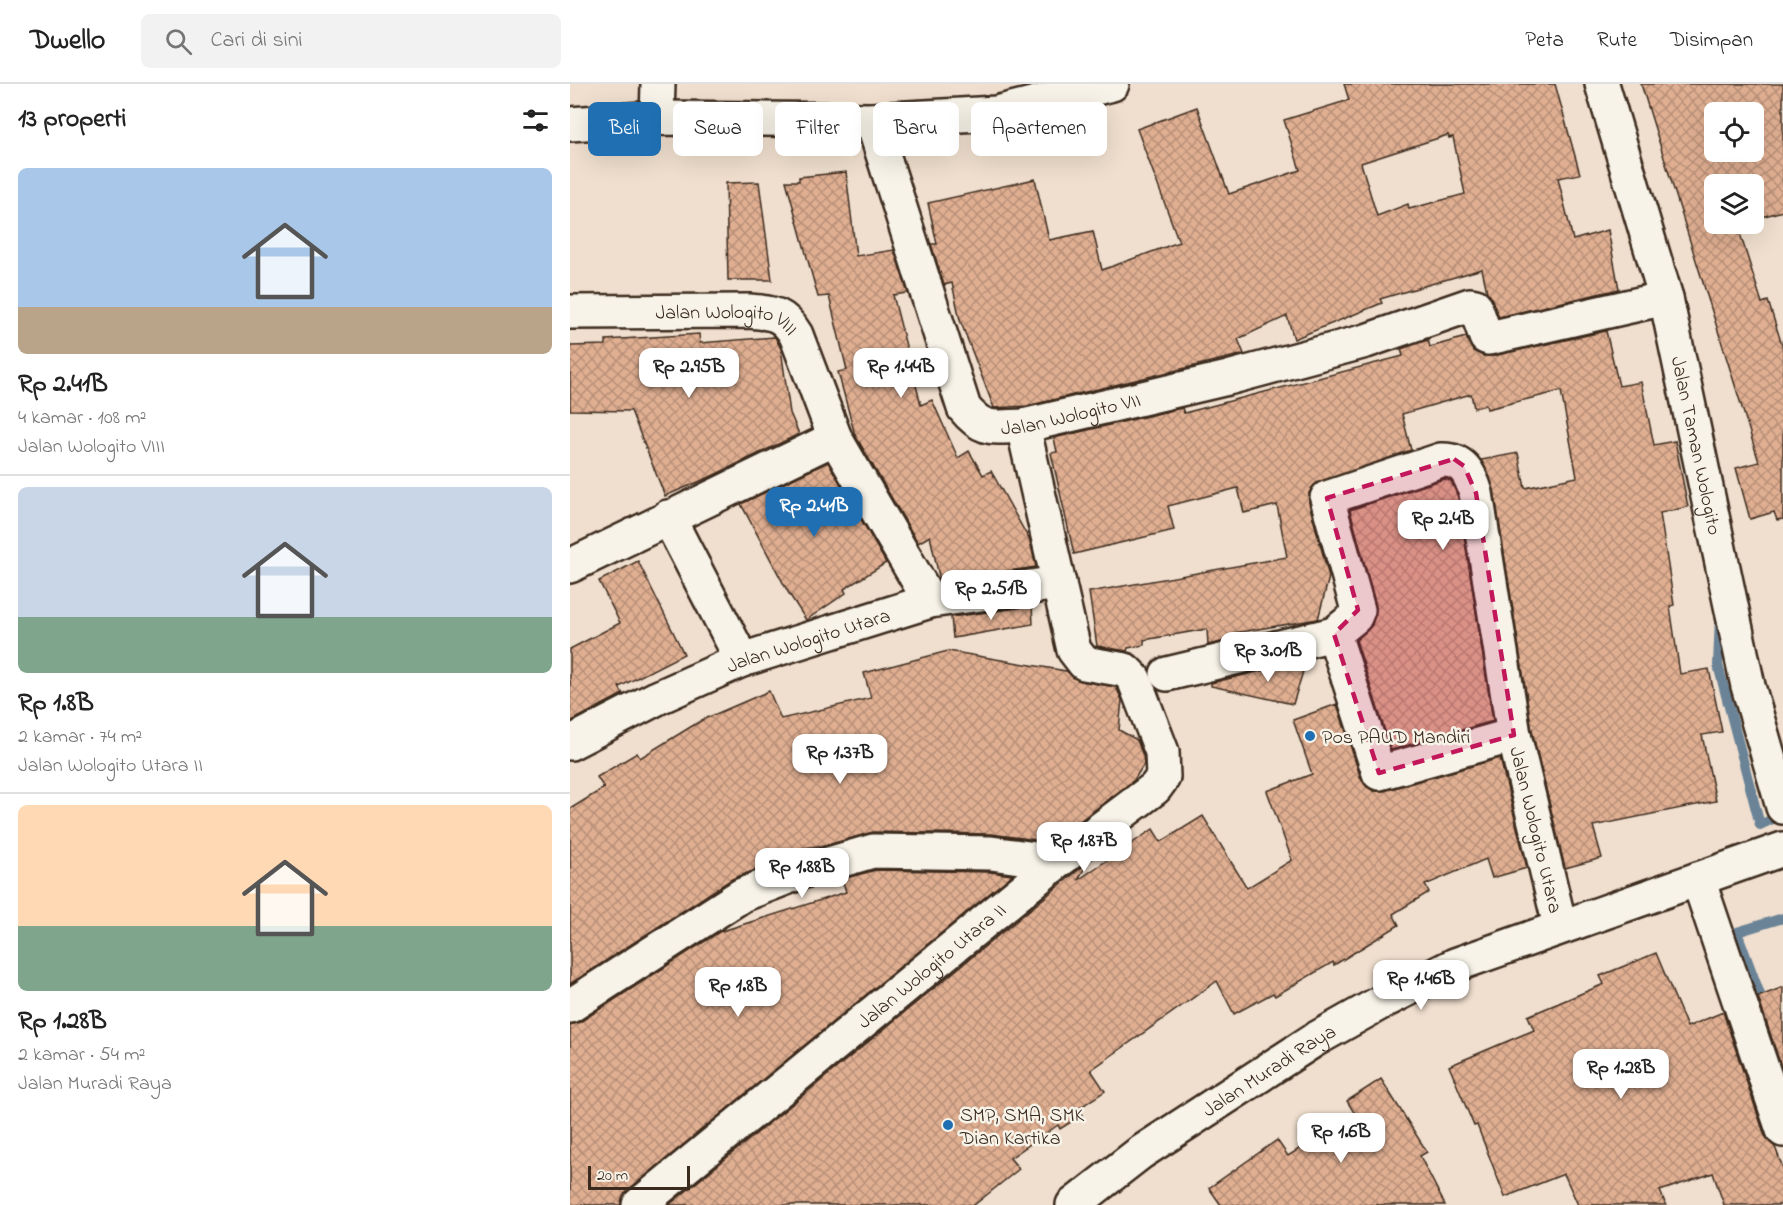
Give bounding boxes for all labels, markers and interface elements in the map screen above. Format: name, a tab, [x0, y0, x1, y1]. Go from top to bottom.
search box	[141, 14, 561, 68]
text: Dwello	[30, 21, 105, 62]
icon: search	[162, 25, 195, 58]
text: Cari di sini	[210, 25, 302, 57]
text: Peta	[1525, 26, 1564, 56]
text: Rute	[1597, 26, 1637, 56]
text: Disimpan	[1670, 26, 1753, 56]
text: 13 properti	[18, 101, 127, 139]
chip: Beli	[588, 102, 661, 156]
chip: Sewa	[673, 102, 763, 156]
chip: Filter	[775, 102, 861, 156]
chip: Baru	[873, 102, 959, 156]
chip: Apartemen	[971, 102, 1107, 156]
map controls	[1704, 102, 1764, 234]
button: locate	[1704, 102, 1764, 162]
icon: filters	[519, 104, 552, 137]
button: layers	[1704, 174, 1764, 234]
icon: home	[231, 207, 339, 315]
street label: Jalan Wologito VIII	[655, 299, 805, 342]
pin: Rp 2.95B	[627, 348, 751, 399]
pin: Rp 1.44B	[839, 348, 963, 399]
text: Rp 2.95B	[653, 353, 725, 382]
text: Rp 1.44B	[867, 353, 935, 382]
street label: Jalan Taman Wologito	[1662, 354, 1728, 538]
text: Rp 2.41B	[18, 366, 108, 404]
street label: Jalan Wologito VII	[1000, 387, 1144, 444]
text: 4 kamar · 108 m²	[18, 404, 147, 433]
text: Jalan Wologito VIII	[18, 433, 165, 462]
pin: Rp 2.41B	[752, 487, 876, 538]
text: Rp 2.41B	[779, 492, 849, 521]
pin: Rp 2.4B	[1388, 500, 1498, 551]
text: Rp 2.4B	[1412, 505, 1474, 534]
icon: home	[231, 526, 339, 634]
pin: Rp 2.51B	[929, 570, 1053, 621]
text: Rp 2.51B	[955, 575, 1027, 604]
street label: Jalan Wologito Utara	[722, 602, 894, 682]
pin: Rp 3.01B	[1206, 632, 1330, 683]
text: Rp 3.01B	[1234, 637, 1302, 666]
text: Rp 1.8B	[18, 685, 94, 723]
text: 2 kamar · 74 m²	[18, 723, 142, 752]
place label: Pos PAUD Mandiri	[1322, 724, 1470, 753]
marker: Pos PAUD Mandiri	[1303, 729, 1317, 743]
pin: Rp 1.37B	[778, 734, 902, 785]
text: Rp 1.37B	[806, 739, 874, 768]
street label: Jalan Wologito Utara	[1500, 744, 1568, 917]
text: Jalan Wologito Utara II	[18, 752, 203, 781]
pin: Rp 1.87B	[1022, 822, 1146, 873]
text: Rp 1.87B	[1051, 827, 1117, 856]
icon: home	[231, 844, 339, 952]
pin: Rp 1.88B	[740, 848, 864, 899]
text: Rp 1.88B	[769, 853, 835, 882]
street label: Jalan Wologito Utara II	[852, 897, 1014, 1037]
pin: Rp 1.46B	[1359, 960, 1483, 1011]
text: Rp 1.46B	[1387, 965, 1455, 994]
pin: Rp 1.8B	[683, 967, 793, 1018]
text: Rp 1.8B	[709, 972, 767, 1001]
text: Rp 1.28B	[18, 1003, 107, 1041]
street label: Jalan Muradi Raya	[1197, 1018, 1342, 1126]
text: 2 kamar · 54 m²	[18, 1041, 145, 1070]
pin: Rp 1.28B	[1559, 1049, 1683, 1100]
text: Rp 1.28B	[1587, 1054, 1655, 1083]
text: Jalan Muradi Raya	[18, 1070, 172, 1099]
place label: SMP, SMA, SMK Dian Kartika	[959, 1102, 1085, 1154]
pin: Rp 1.6B	[1286, 1113, 1396, 1164]
marker: SMP, SMA, SMK Dian Kartika	[941, 1118, 955, 1132]
text: Rp 1.6B	[1311, 1118, 1371, 1147]
scale bar	[588, 1163, 690, 1190]
text: 20 m	[597, 1164, 628, 1188]

